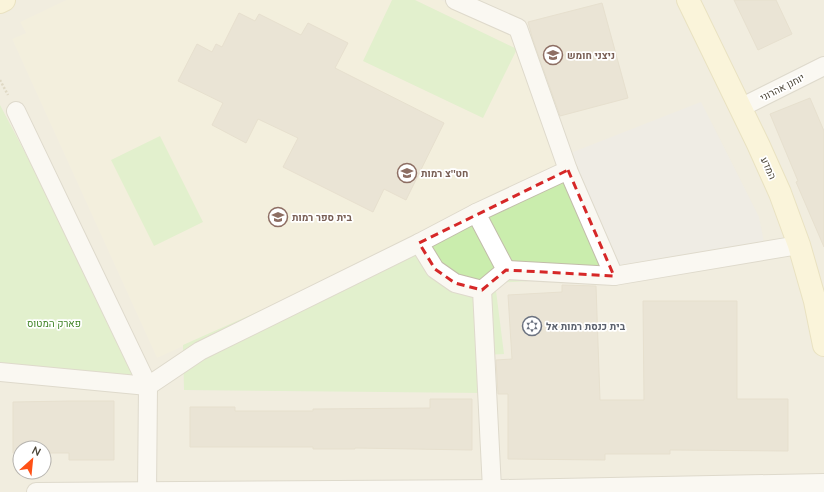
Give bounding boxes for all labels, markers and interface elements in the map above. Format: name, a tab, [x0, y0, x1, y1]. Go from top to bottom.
school or university icon: ניצני חומש	[542, 44, 564, 66]
place label: ניצני חומש	[567, 49, 615, 63]
street label: יוחנן אהרוני	[758, 71, 807, 105]
street label: המדע	[757, 155, 779, 182]
school or university icon: חט''צ רמות	[396, 162, 418, 184]
place label: חט''צ רמות	[421, 167, 468, 181]
school or university icon: בית ספר רמות	[267, 206, 289, 228]
place label: בית ספר רמות	[292, 211, 352, 225]
synagogue icon: בית כנסת רמות אל	[521, 315, 543, 337]
park label: פארק המטוס	[27, 317, 81, 331]
place label: בית כנסת רמות אל	[546, 320, 626, 334]
north arrow	[12, 440, 52, 480]
text: N	[29, 443, 43, 460]

